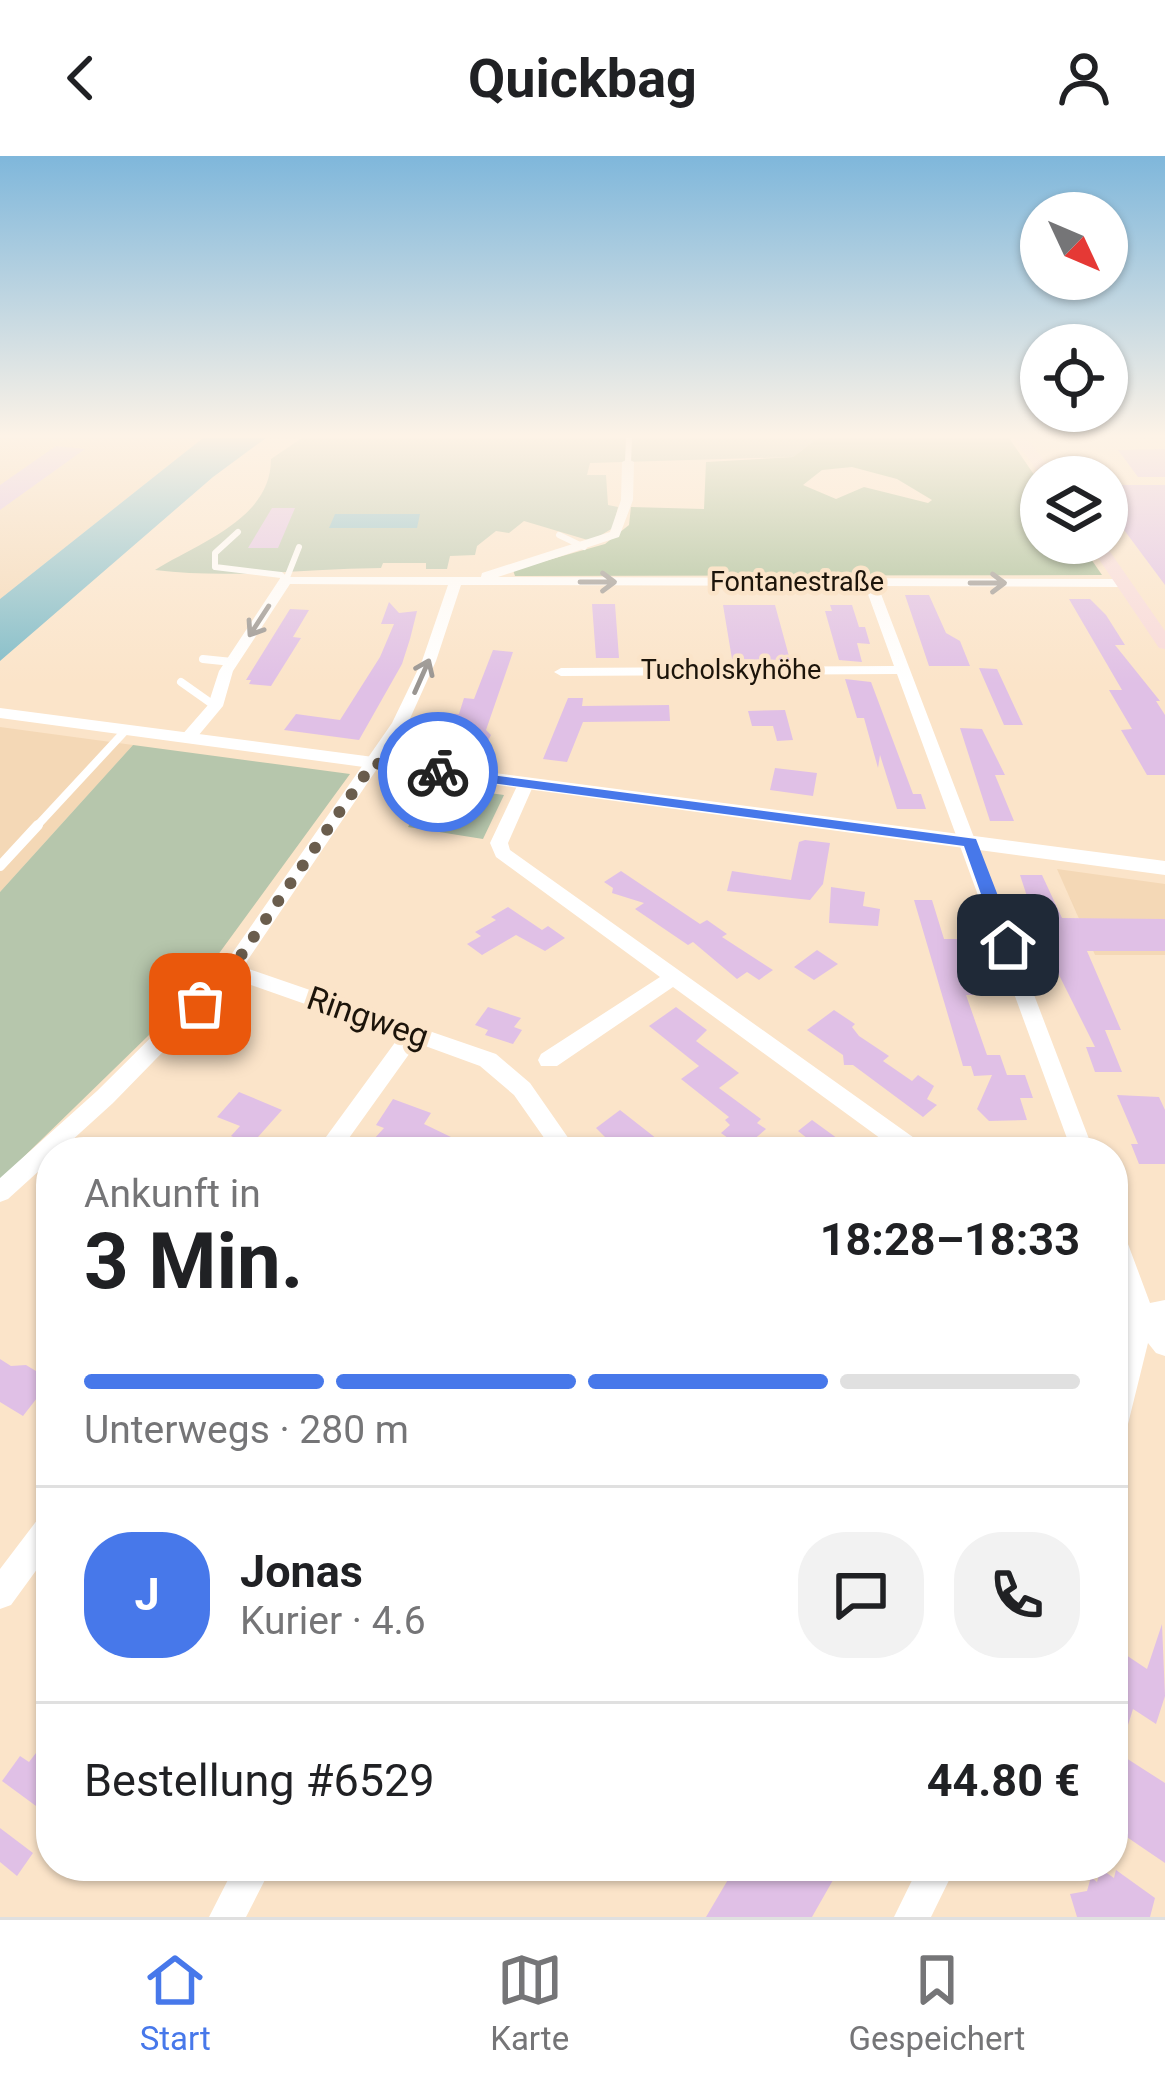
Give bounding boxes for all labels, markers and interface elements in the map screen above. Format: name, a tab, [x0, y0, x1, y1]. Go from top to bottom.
icon: back	[48, 45, 114, 111]
icon: person	[1051, 45, 1117, 111]
text: Quickbag	[468, 47, 697, 110]
north arrow	[1020, 192, 1128, 300]
map controls	[1020, 192, 1128, 564]
button: locate	[1020, 324, 1128, 432]
button: layers	[1020, 456, 1128, 564]
street label: Fontanestraße	[710, 566, 884, 598]
one-way arrow	[578, 570, 617, 593]
one-way arrow	[968, 572, 1007, 594]
one-way arrow	[246, 603, 271, 637]
street label: Tucholskyhöhe	[641, 654, 821, 686]
one-way arrow	[412, 659, 434, 695]
courier	[378, 712, 498, 832]
icon: bike	[405, 739, 471, 805]
pin	[957, 894, 1059, 996]
icon: home	[975, 912, 1041, 978]
pin	[149, 953, 251, 1055]
icon: bag	[167, 971, 233, 1037]
street label: Ringweg	[302, 978, 434, 1056]
text: Ankunft in	[84, 1171, 261, 1217]
text: 18:28–18:33	[820, 1213, 1080, 1266]
text: 3 Min.	[84, 1216, 303, 1307]
text: Unterwegs · 280 m	[84, 1407, 409, 1453]
button: chat	[798, 1532, 924, 1658]
button: phone	[954, 1532, 1080, 1658]
text: Jonas	[240, 1545, 363, 1598]
text: J	[134, 1568, 160, 1621]
text: Kurier · 4.6	[240, 1598, 426, 1644]
text: Bestellung #6529	[84, 1754, 435, 1807]
text: 44.80 €	[927, 1754, 1080, 1807]
tab: Start	[140, 1947, 211, 2058]
tab: Karte	[490, 1947, 569, 2058]
tab: Gespeichert	[849, 1947, 1025, 2058]

